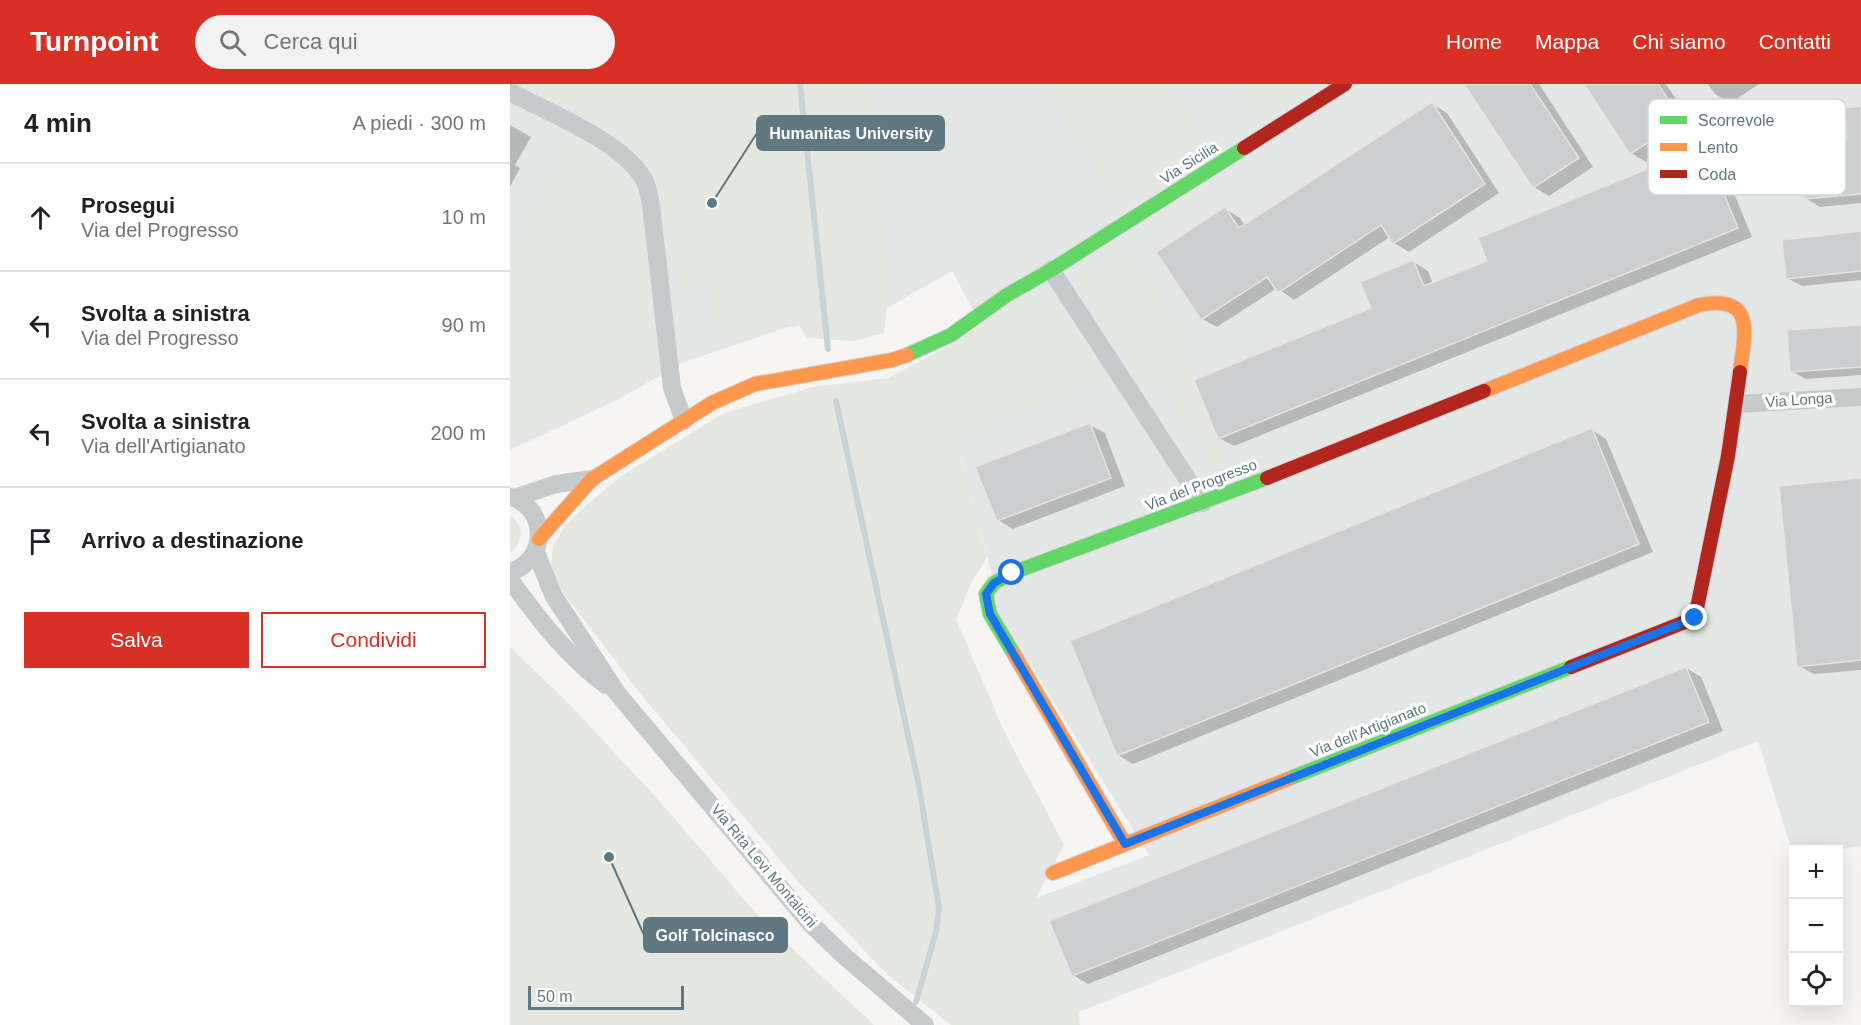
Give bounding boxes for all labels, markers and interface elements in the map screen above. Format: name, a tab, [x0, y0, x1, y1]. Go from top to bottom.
search box	[195, 15, 615, 69]
text: Turnpoint	[30, 26, 159, 57]
icon: search	[216, 26, 249, 59]
text: Cerca qui	[264, 29, 358, 54]
text: Home	[1446, 30, 1502, 53]
text: Mappa	[1535, 30, 1599, 53]
text: Chi siamo	[1632, 30, 1726, 53]
text: Contatti	[1759, 30, 1831, 53]
legend	[1648, 99, 1846, 195]
text: 4 min	[24, 108, 92, 138]
text: A piedi · 300 m	[353, 112, 486, 134]
text: Scorrevole	[1698, 112, 1775, 129]
callout: Humanitas University	[757, 116, 944, 150]
text: Humanitas University	[769, 125, 933, 142]
street label: Via Sicilia	[1157, 138, 1221, 187]
text: Lento	[1698, 139, 1738, 156]
text: Coda	[1698, 166, 1736, 183]
text: Prosegui	[81, 193, 175, 218]
icon: ahead	[24, 201, 57, 234]
text: 10 m	[442, 206, 486, 228]
text: Via del Progresso	[81, 219, 239, 241]
text: Svolta a sinistra	[81, 301, 250, 326]
icon: left	[24, 309, 57, 342]
text: 90 m	[442, 314, 486, 336]
text: Via del Progresso	[81, 327, 239, 349]
street label: Via Longa	[1765, 389, 1834, 410]
text: Svolta a sinistra	[81, 409, 250, 434]
icon: left	[24, 417, 57, 450]
text: 200 m	[430, 422, 486, 444]
text: Via dell'Artigianato	[81, 435, 246, 457]
street label: Via del Progresso	[1143, 455, 1259, 514]
icon: arrive	[24, 525, 57, 558]
text: Arrivo a destinazione	[81, 528, 304, 553]
route start	[998, 559, 1024, 585]
route end	[1681, 604, 1707, 630]
button: Salva	[24, 612, 249, 668]
button: Condividi	[261, 612, 486, 668]
street label: Via dell'Artigianato	[1307, 699, 1428, 761]
street label: Via Rita Levi Montalcini	[708, 801, 821, 931]
map controls	[1789, 845, 1843, 1007]
button: +	[1789, 845, 1843, 899]
button: −	[1789, 899, 1843, 953]
callout: Golf Tolcinasco	[644, 918, 787, 952]
text: Golf Tolcinasco	[656, 927, 775, 944]
button: locate	[1789, 953, 1843, 1007]
scale bar	[528, 983, 684, 1010]
text: 50 m	[537, 988, 573, 1005]

